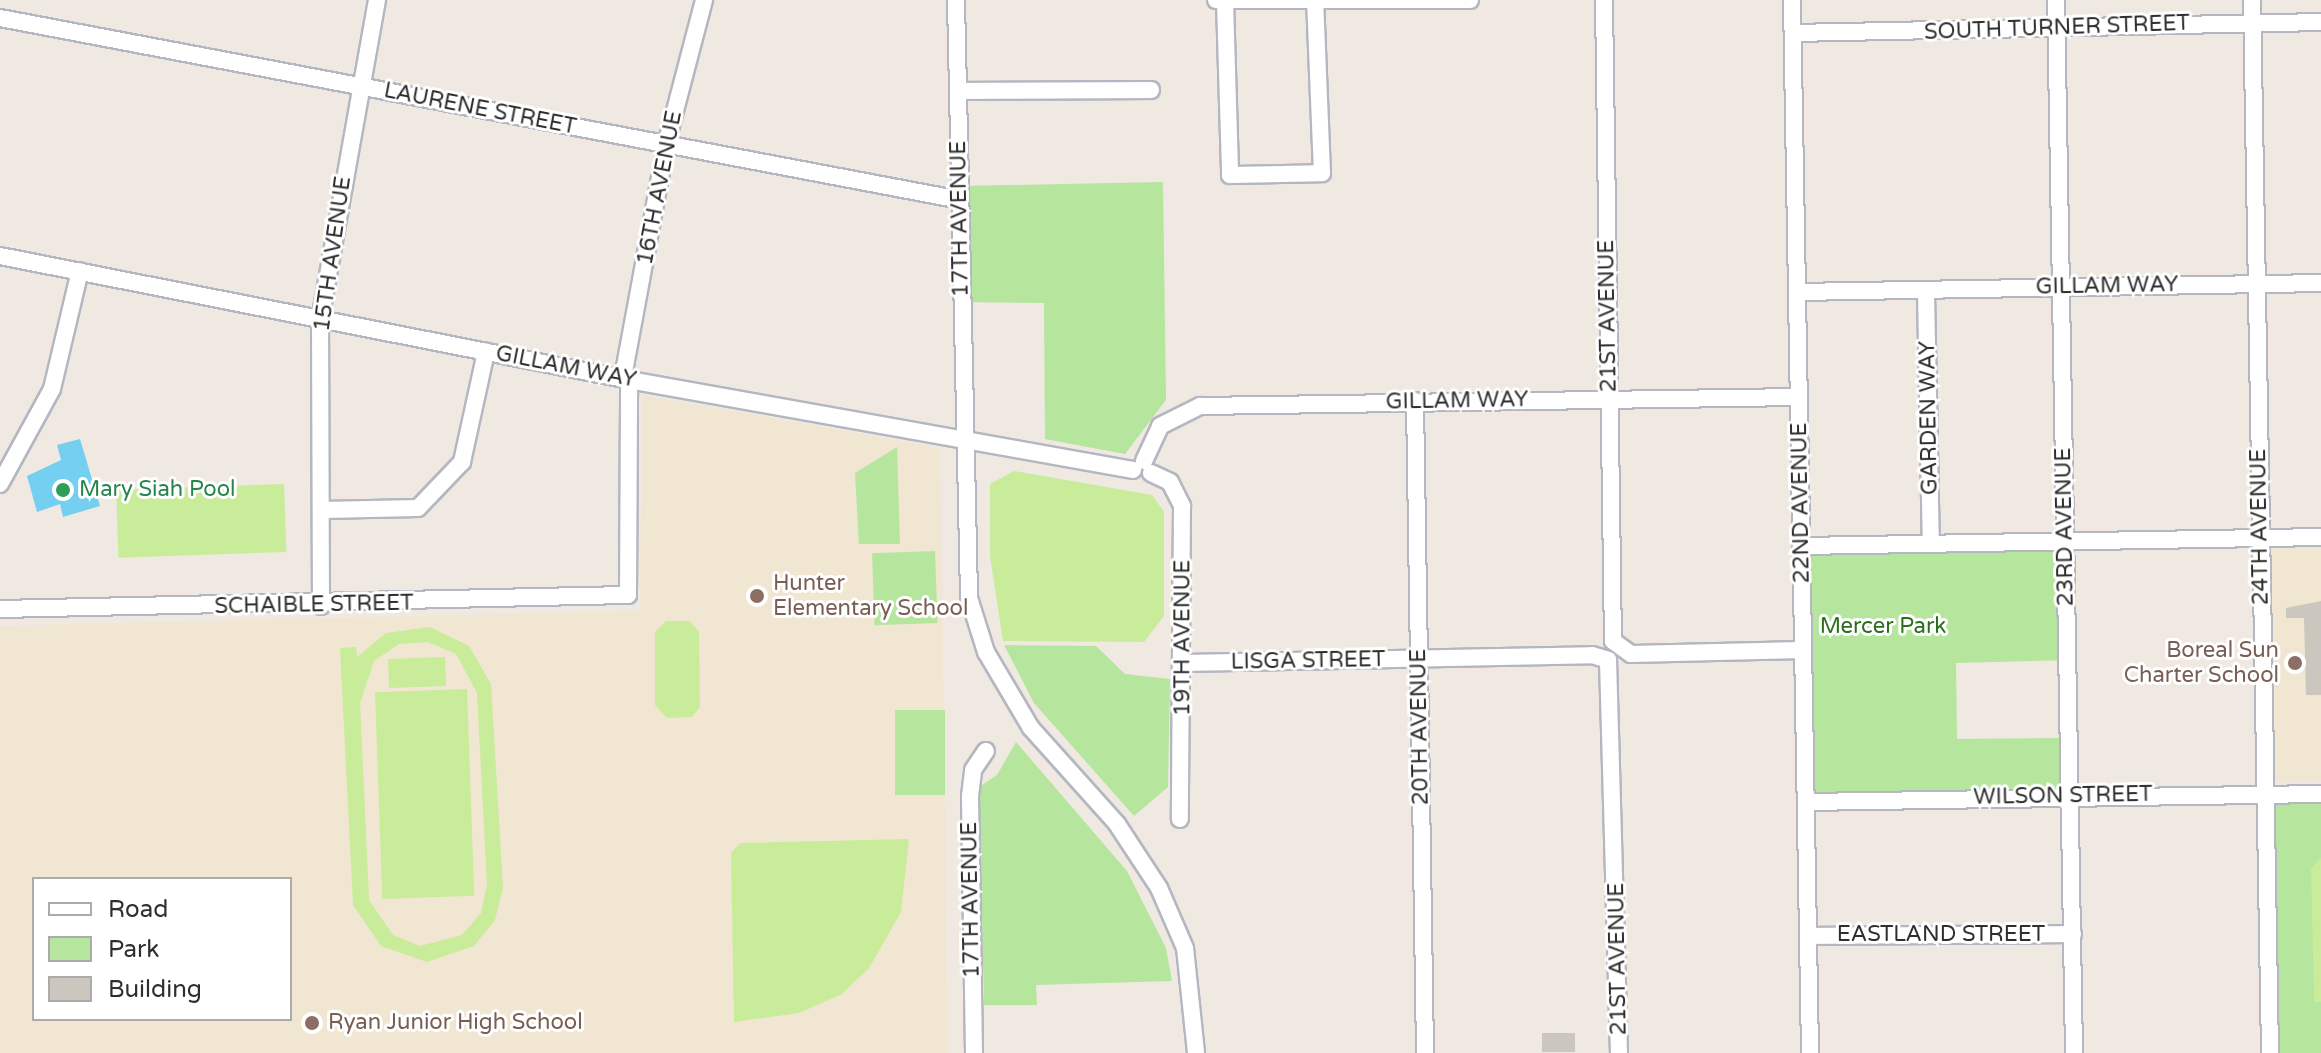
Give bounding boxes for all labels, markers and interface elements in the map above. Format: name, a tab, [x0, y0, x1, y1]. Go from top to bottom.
street label: SOUTH TURNER STREET	[1924, 10, 2190, 46]
street label: LAURENE STREET	[382, 77, 578, 141]
street label: 16TH AVENUE	[632, 109, 688, 267]
street label: 17TH AVENUE	[945, 141, 975, 297]
street label: 15TH AVENUE	[309, 175, 357, 333]
street label: 21ST AVENUE	[1593, 239, 1623, 393]
street label: GILLAM WAY	[2035, 272, 2179, 300]
street label: GILLAM WAY	[493, 340, 639, 394]
street label: GARDEN WAY	[1914, 341, 1944, 495]
street label: GILLAM WAY	[1385, 387, 1529, 415]
street label: 22ND AVENUE	[1786, 422, 1816, 584]
street label: 23RD AVENUE	[2050, 447, 2080, 607]
street label: 24TH AVENUE	[2245, 449, 2275, 605]
place label: Mary Siah Pool	[79, 477, 236, 503]
marker: Mary Siah Pool	[54, 481, 72, 499]
street label: 19TH AVENUE	[1170, 560, 1196, 716]
place label: Hunter Elementary School	[773, 570, 968, 622]
marker: Hunter Elementary School	[748, 587, 766, 605]
street label: SCHAIBLE STREET	[214, 590, 414, 620]
park label: Mercer Park	[1820, 614, 1946, 640]
place label: Boreal Sun Charter School	[2124, 637, 2279, 688]
street label: LISGA STREET	[1231, 646, 1385, 676]
street label: 20TH AVENUE	[1405, 649, 1435, 805]
marker: Boreal Sun Charter School	[2286, 654, 2304, 672]
street label: WILSON STREET	[1973, 781, 2153, 811]
street label: 17TH AVENUE	[956, 822, 986, 978]
legend	[32, 877, 292, 1021]
street label: 21ST AVENUE	[1603, 882, 1633, 1036]
text: Road	[108, 895, 168, 924]
street label: EASTLAND STREET	[1837, 922, 2045, 948]
text: Park	[108, 935, 159, 964]
text: Building	[108, 975, 202, 1004]
place label: Ryan Junior High School	[328, 1010, 583, 1036]
marker: Ryan Junior High School	[303, 1014, 321, 1032]

